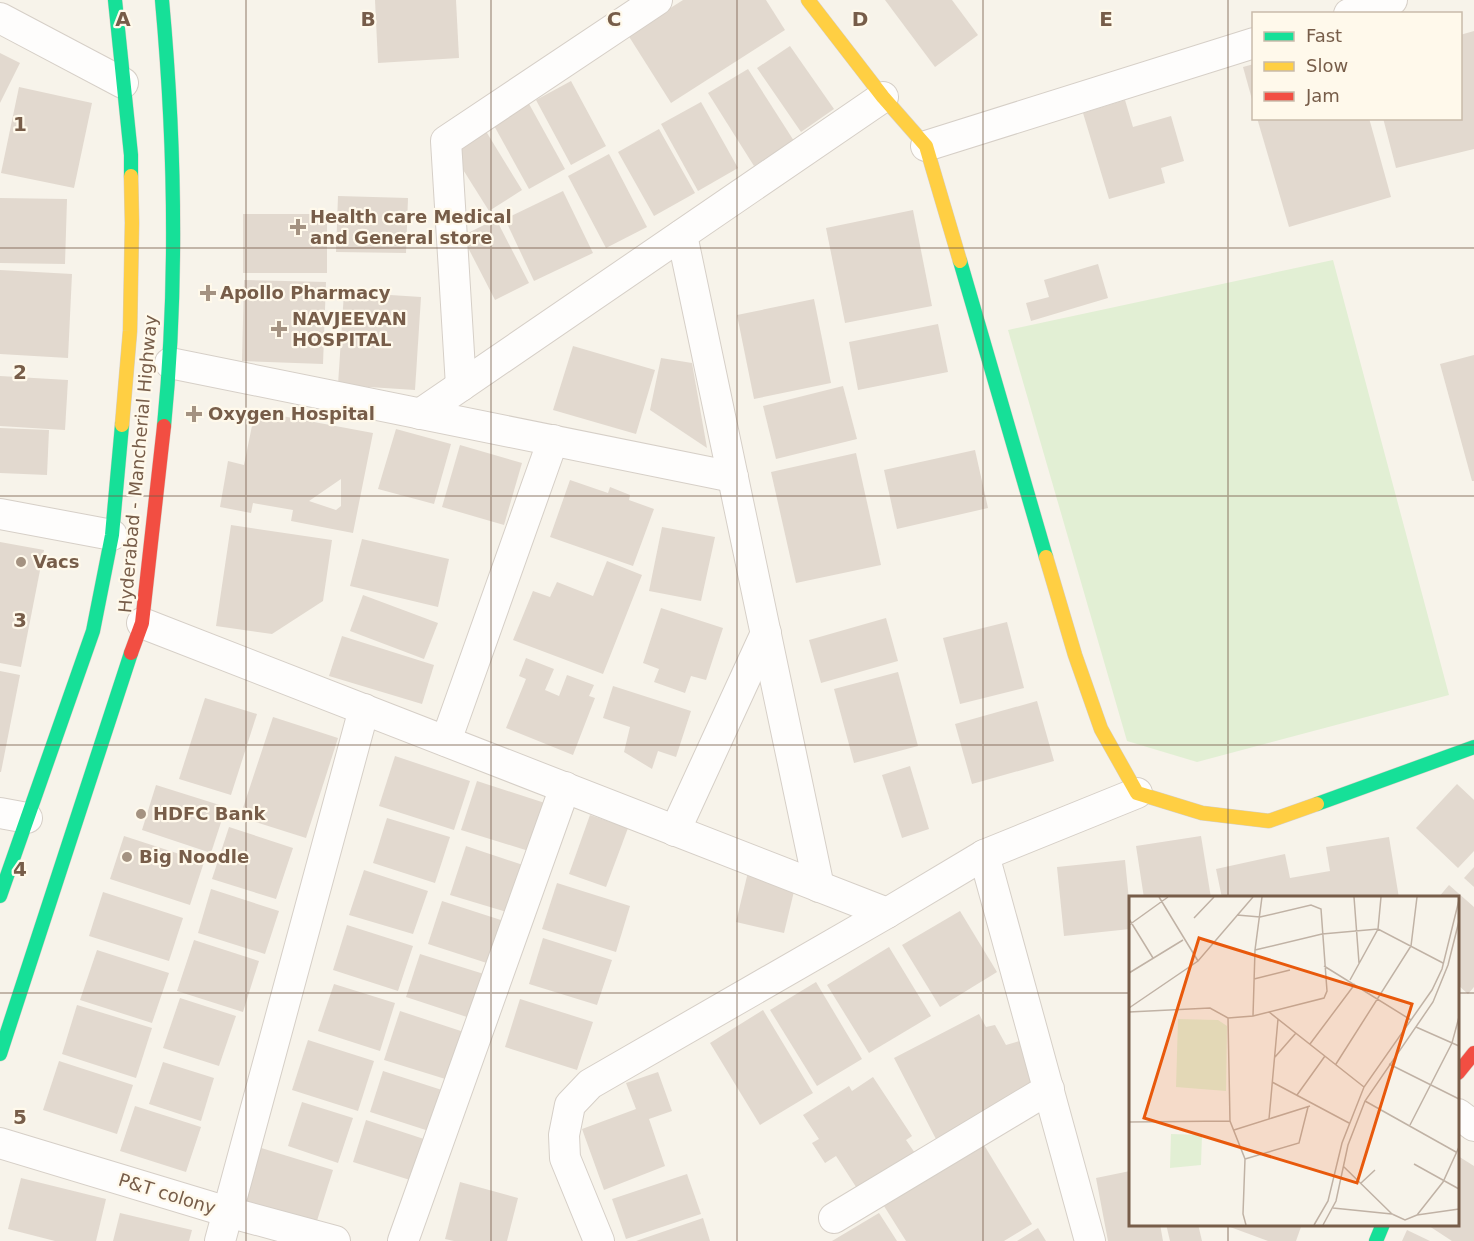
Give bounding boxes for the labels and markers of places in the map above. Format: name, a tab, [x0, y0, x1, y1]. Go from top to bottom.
place label: Health care Medical and General store	[310, 206, 512, 248]
marker: Health care Medical and General store	[291, 220, 305, 234]
place label: Apollo Pharmacy	[220, 282, 391, 303]
marker: Apollo Pharmacy	[201, 286, 215, 300]
place label: NAVJEEVAN HOSPITAL	[292, 308, 407, 350]
marker: NAVJEEVAN HOSPITAL	[270, 320, 288, 338]
place label: Oxygen Hospital	[208, 403, 375, 424]
marker: Oxygen Hospital	[185, 405, 203, 423]
place label: Vacs	[33, 551, 79, 572]
marker: Vacs	[14, 555, 28, 569]
place label: HDFC Bank	[153, 803, 266, 824]
marker: HDFC Bank	[134, 807, 148, 821]
place label: Big Noodle	[139, 846, 249, 867]
marker: Big Noodle	[120, 850, 134, 864]

